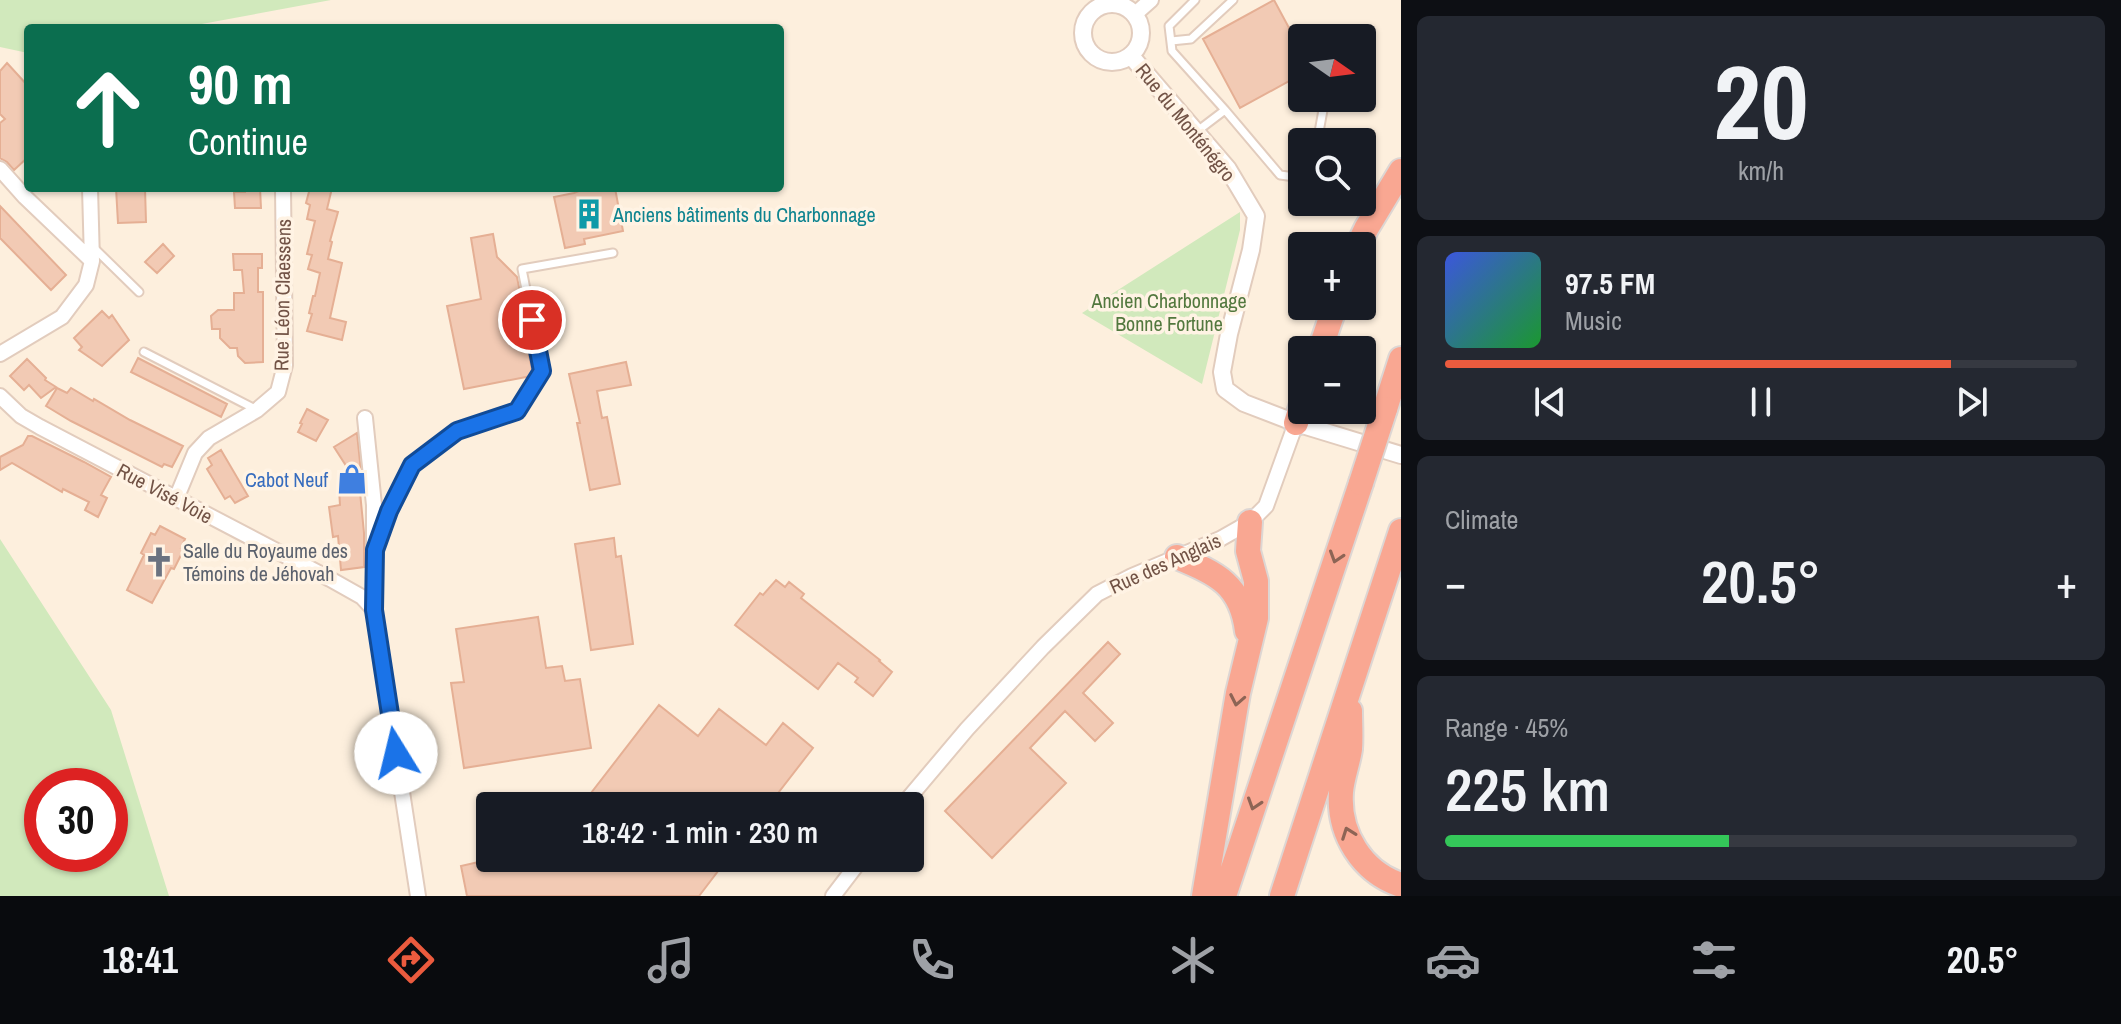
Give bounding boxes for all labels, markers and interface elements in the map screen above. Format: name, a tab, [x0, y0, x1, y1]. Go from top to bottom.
north arrow	[1288, 24, 1376, 112]
map controls	[1288, 24, 1376, 424]
text: 20	[1714, 31, 1808, 171]
text: 90 m	[188, 46, 293, 121]
icon: ahead	[56, 56, 160, 160]
street label: Rue du Monténégro	[1130, 57, 1242, 187]
text: Continue	[188, 118, 308, 166]
button: search	[1288, 128, 1376, 216]
text: km/h	[1738, 153, 1784, 188]
building icon: Anciens bâtiments du Charbonnage	[572, 197, 606, 231]
place label: Anciens bâtiments du Charbonnage	[612, 201, 876, 228]
street label: Rue Léon Claessens	[267, 219, 297, 371]
button: +	[1288, 232, 1376, 320]
text: 97.5 FM	[1565, 263, 1655, 303]
pin	[498, 286, 566, 354]
park label: Ancien Charbonnage Bonne Fortune	[1091, 287, 1247, 337]
icon: arrive	[510, 298, 554, 342]
text: Music	[1565, 303, 1622, 338]
button: −	[1288, 336, 1376, 424]
icon: previous	[1528, 380, 1572, 424]
icon: pause	[1739, 380, 1783, 424]
icon: next	[1950, 380, 1994, 424]
street label: Rue Visé Voie	[112, 457, 218, 529]
shop icon: Cabot Neuf	[335, 462, 369, 496]
place label: Cabot Neuf	[245, 466, 328, 493]
text: Climate	[1445, 502, 1518, 537]
street label: Rue des Anglais	[1105, 526, 1225, 600]
place label: Salle du Royaume des Témoins de Jéhovah	[183, 537, 348, 587]
text: 20.5°	[1701, 541, 1821, 622]
church icon: Salle du Royaume des Témoins de Jéhovah	[142, 545, 176, 579]
one-way arrow	[1329, 550, 1345, 563]
text: −	[1445, 552, 1466, 612]
text: +	[2056, 552, 2077, 612]
one-way arrow	[1229, 693, 1246, 707]
text: Range · 45%	[1445, 710, 1568, 745]
position arrow	[354, 711, 438, 795]
text: 225 km	[1445, 749, 1610, 830]
speed limit sign: 30	[24, 768, 128, 872]
one-way arrow	[1248, 796, 1264, 810]
text: 18:42 · 1 min · 230 m	[582, 812, 818, 852]
one-way arrow	[1341, 827, 1357, 841]
icon: directions	[383, 932, 439, 988]
icon: music	[643, 932, 699, 988]
icon: phone	[904, 932, 960, 988]
icon: climate	[1165, 932, 1221, 988]
icon: car	[1425, 932, 1481, 988]
icon: filters	[1686, 932, 1742, 988]
text: 18:41	[102, 936, 178, 984]
text: 20.5°	[1947, 936, 2019, 984]

